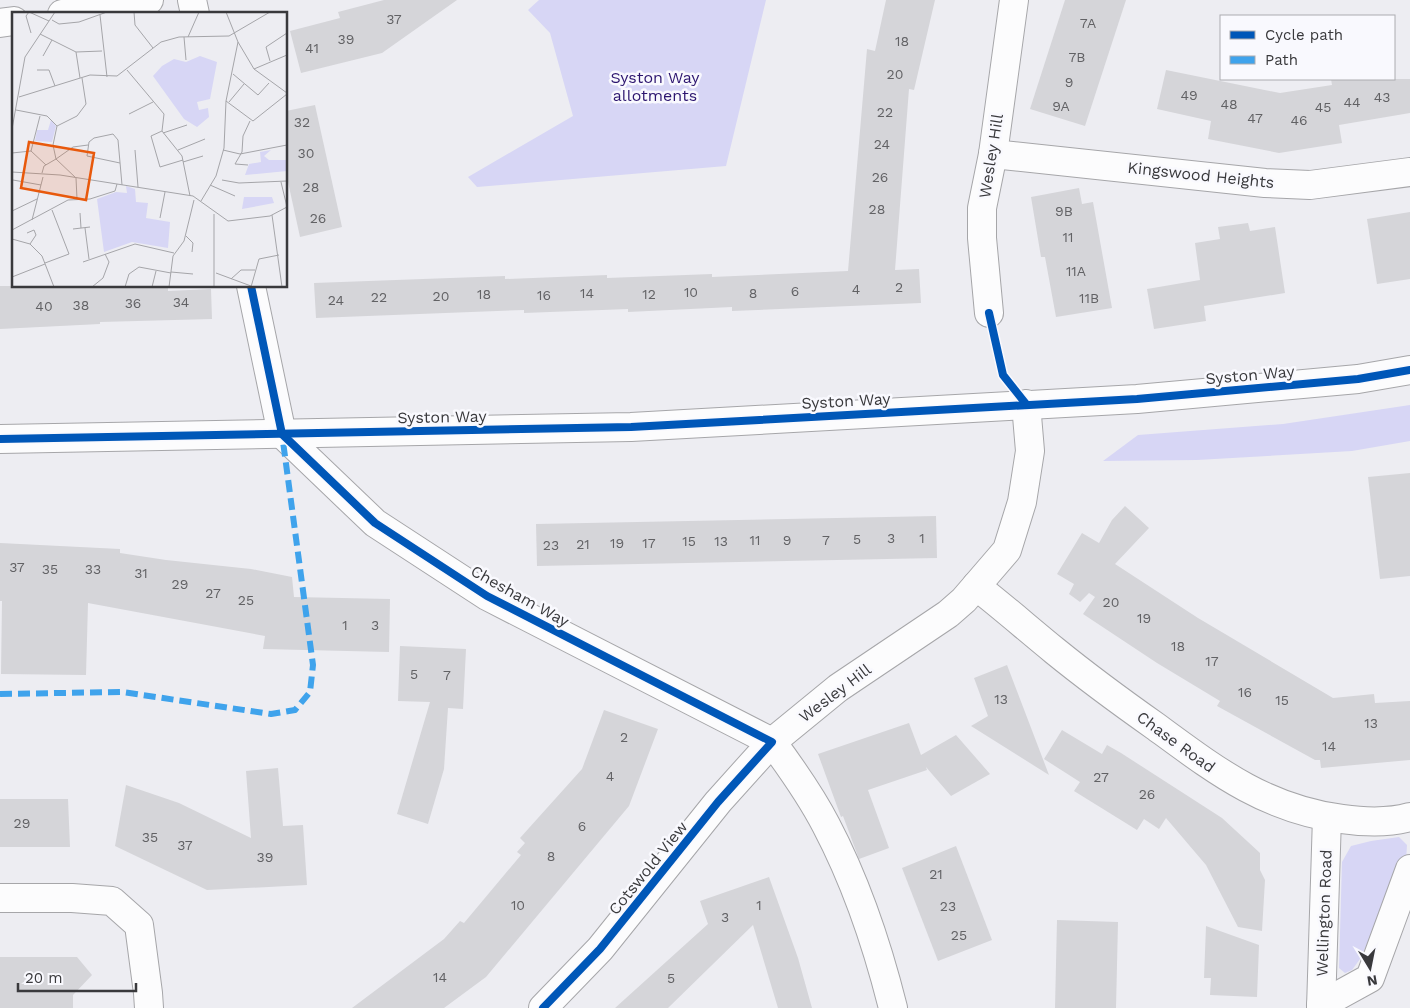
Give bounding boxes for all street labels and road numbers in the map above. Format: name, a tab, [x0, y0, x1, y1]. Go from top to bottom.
street label: Wesley Hill	[975, 112, 1007, 200]
street label: Kingswood Heights	[1127, 158, 1275, 192]
street label: Syston Way	[1205, 362, 1296, 388]
street label: Syston Way	[801, 389, 892, 413]
street label: Syston Way	[397, 407, 487, 427]
street label: Chesham Way	[468, 561, 573, 631]
street label: Wesley Hill	[795, 660, 875, 726]
street label: Chase Road	[1133, 707, 1219, 777]
street label: Cotswold View	[605, 817, 691, 919]
street label: Wellington Road	[1312, 849, 1336, 977]

